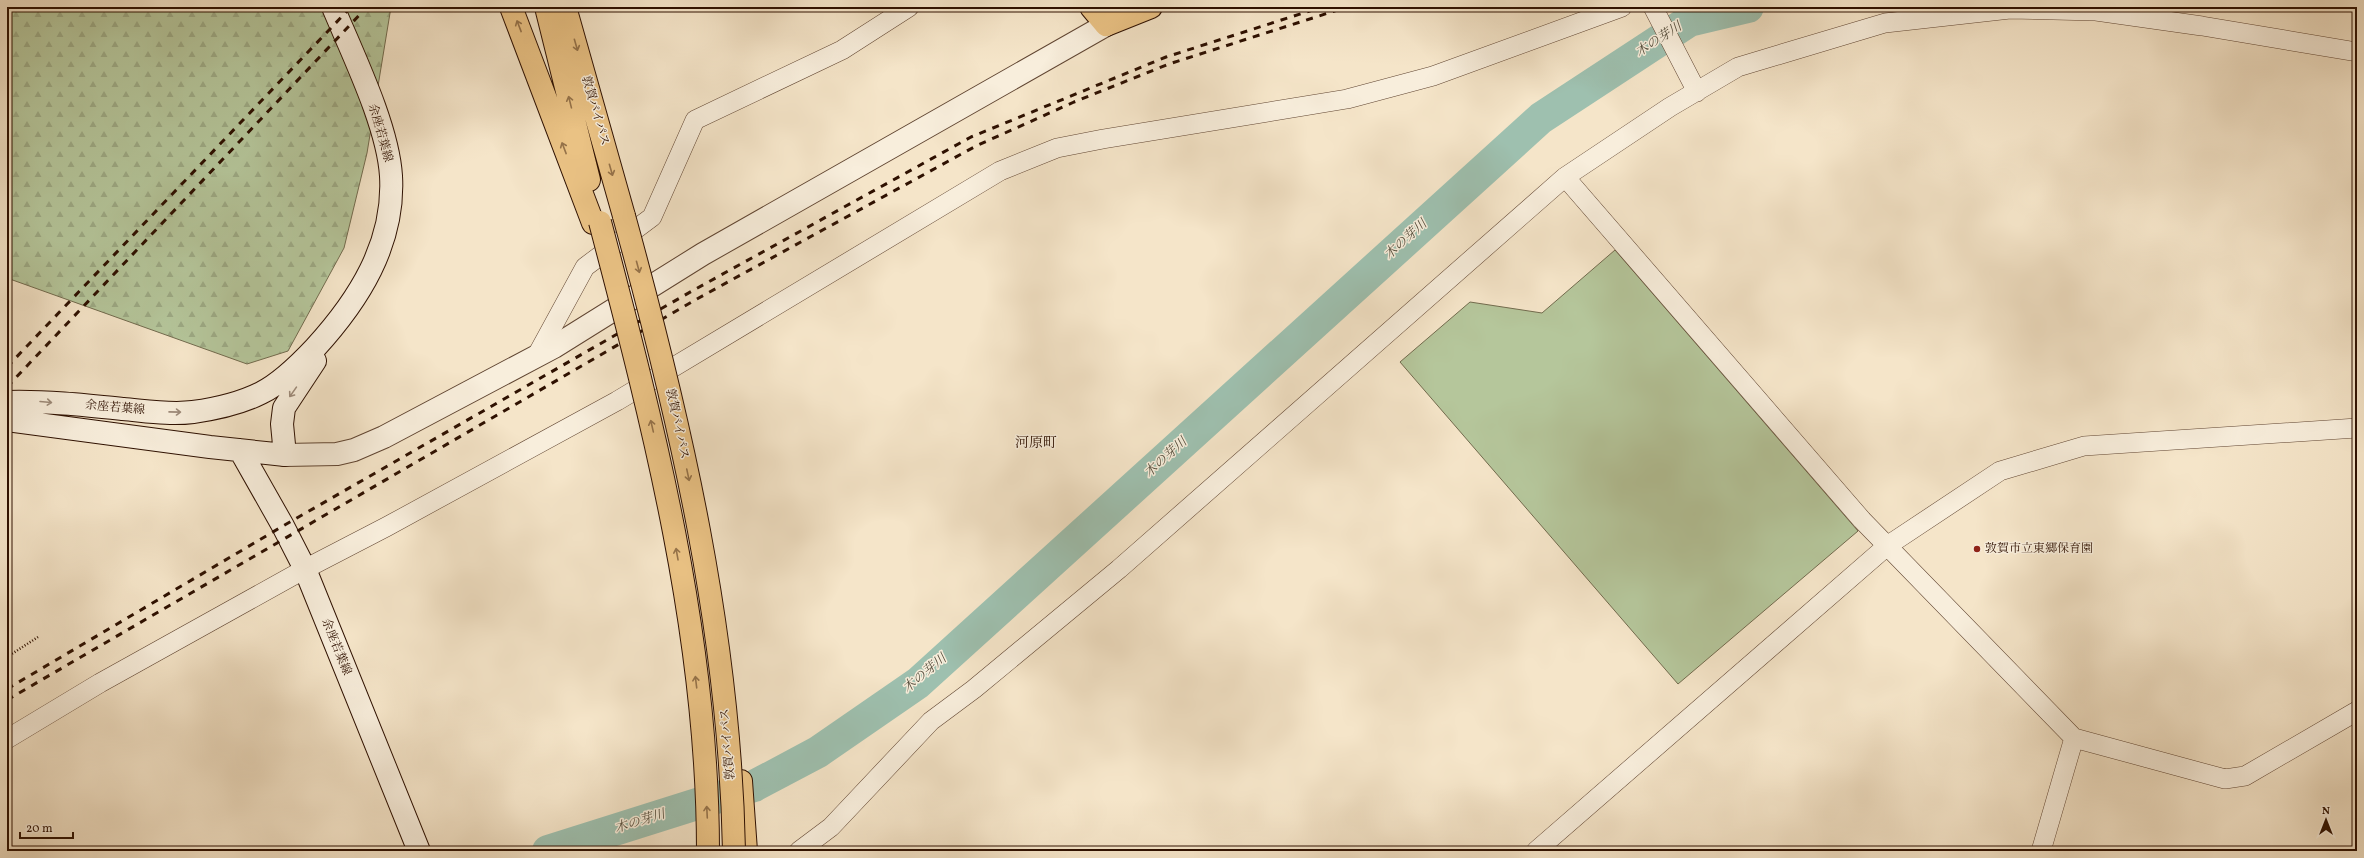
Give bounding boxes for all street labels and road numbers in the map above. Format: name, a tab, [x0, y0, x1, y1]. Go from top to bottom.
street label: 敦賀バイパス	[577, 74, 613, 148]
street label: 余座若葉線	[364, 102, 396, 164]
street label: 敦賀バイパス	[662, 387, 692, 461]
street label: 余座若葉線	[84, 397, 146, 419]
street label: 余座若葉線	[317, 616, 355, 678]
street label: 敦賀バイパス	[717, 708, 739, 780]

